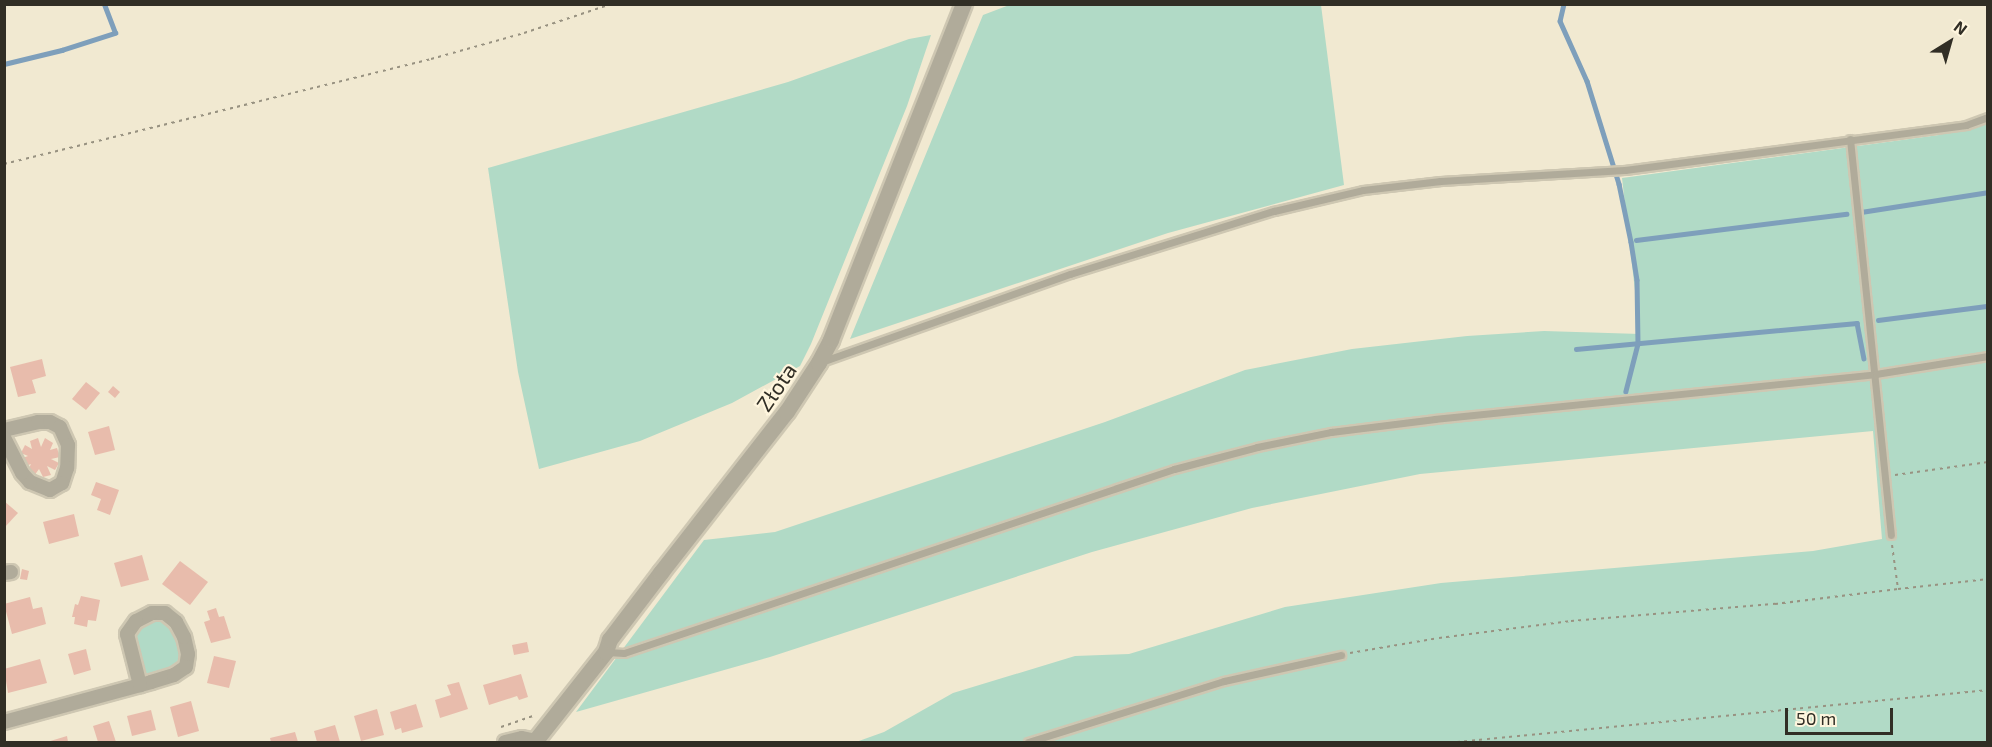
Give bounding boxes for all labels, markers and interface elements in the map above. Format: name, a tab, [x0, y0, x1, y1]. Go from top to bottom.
north arrow	[1920, 12, 1980, 72]
text: N	[1951, 16, 1971, 38]
street label: Złota	[750, 358, 802, 416]
scale bar	[1788, 696, 1896, 734]
text: 50 m	[1796, 707, 1836, 729]

